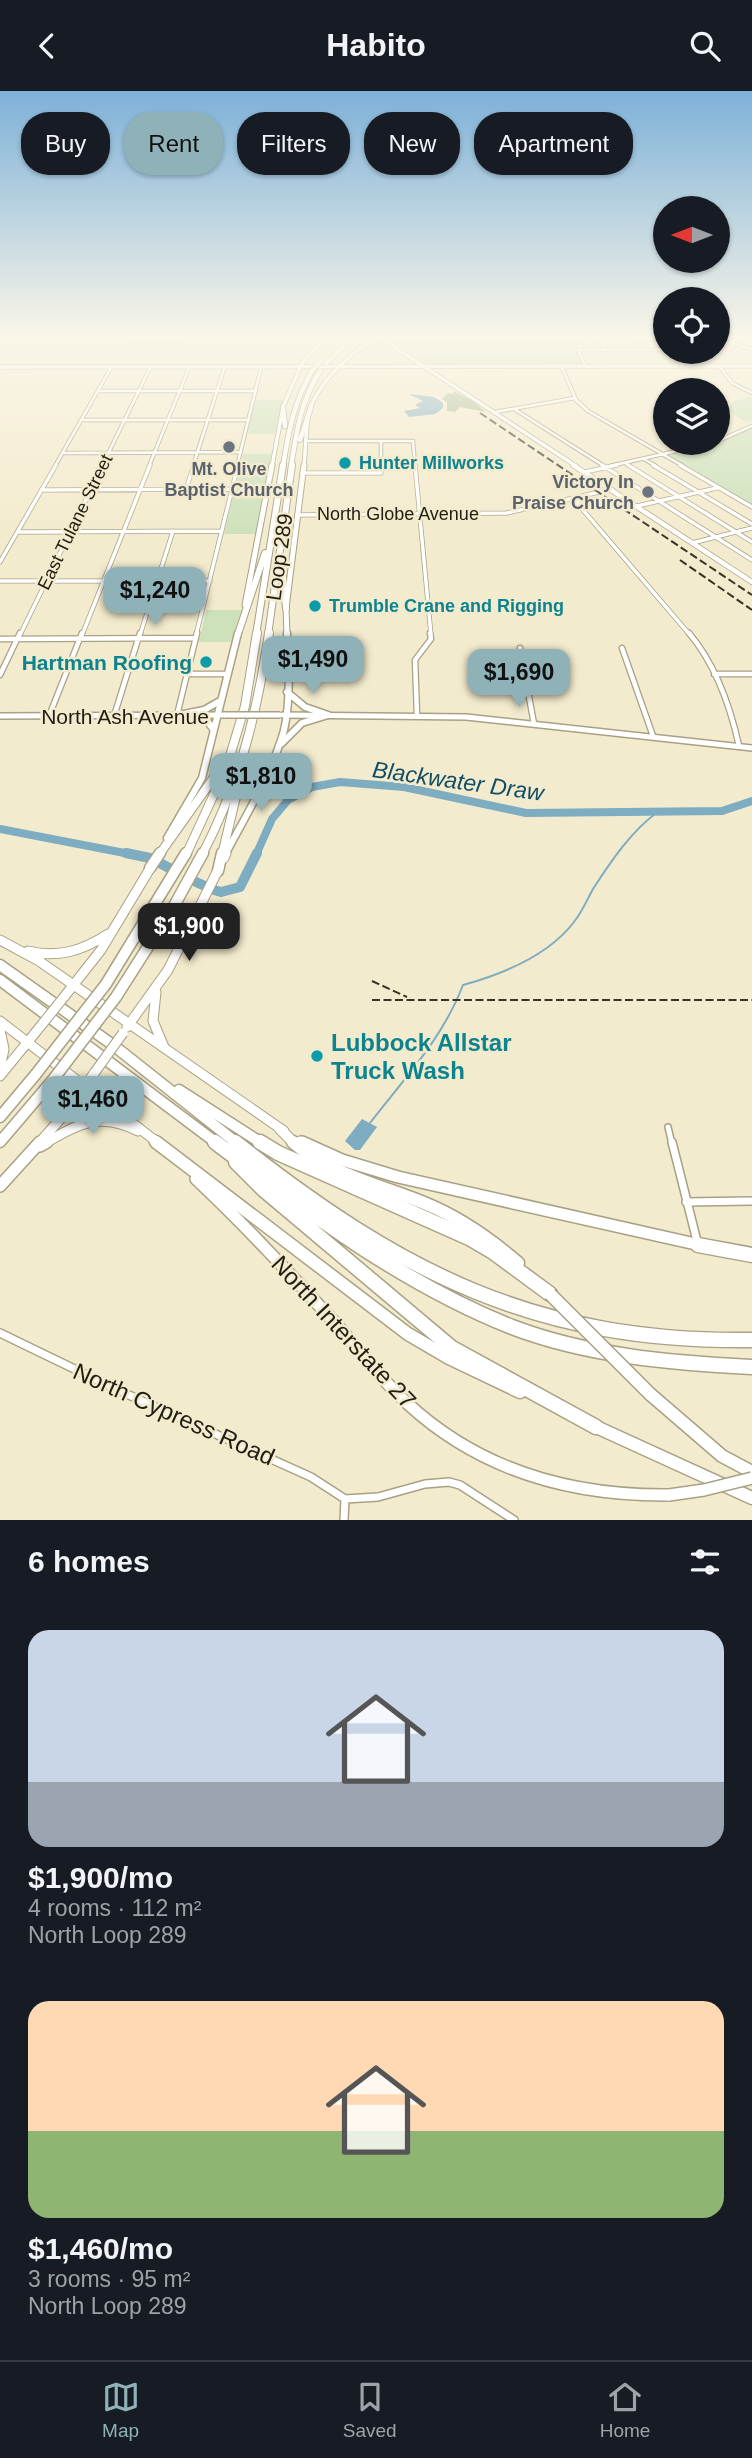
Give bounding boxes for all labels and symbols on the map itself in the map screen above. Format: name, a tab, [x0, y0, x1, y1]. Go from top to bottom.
north arrow	[653, 196, 730, 273]
marker: Mt. Olive Baptist Church	[221, 439, 237, 455]
street label: East Tulane Street	[34, 451, 116, 593]
place label: Hunter Millworks	[359, 453, 504, 473]
marker: Hunter Millworks	[337, 455, 353, 471]
place label: Mt. Olive Baptist Church	[164, 459, 294, 500]
place label: Victory In Praise Church	[512, 472, 634, 513]
marker: Victory In Praise Church	[640, 484, 656, 500]
street label: North Globe Avenue	[317, 504, 479, 524]
street label: Loop 289	[262, 512, 296, 602]
pin: $1,240	[98, 567, 212, 627]
place label: Trumble Crane and Rigging	[329, 596, 564, 616]
marker: Trumble Crane and Rigging	[307, 598, 323, 614]
pin: $1,490	[256, 637, 370, 696]
pin: $1,690	[462, 649, 576, 709]
place label: Hartman Roofing	[22, 651, 192, 674]
marker: Hartman Roofing	[198, 654, 214, 670]
street label: North Ash Avenue	[41, 705, 209, 728]
pin: $1,810	[204, 753, 318, 813]
water label: Blackwater Draw	[371, 756, 547, 806]
pin: $1,900	[132, 903, 246, 963]
place label: Lubbock Allstar Truck Wash	[331, 1029, 511, 1084]
marker: Lubbock Allstar Truck Wash	[309, 1048, 325, 1064]
pin: $1,460	[36, 1077, 150, 1136]
street label: North Interstate 27	[266, 1250, 422, 1414]
street label: North Cypress Road	[69, 1357, 279, 1471]

